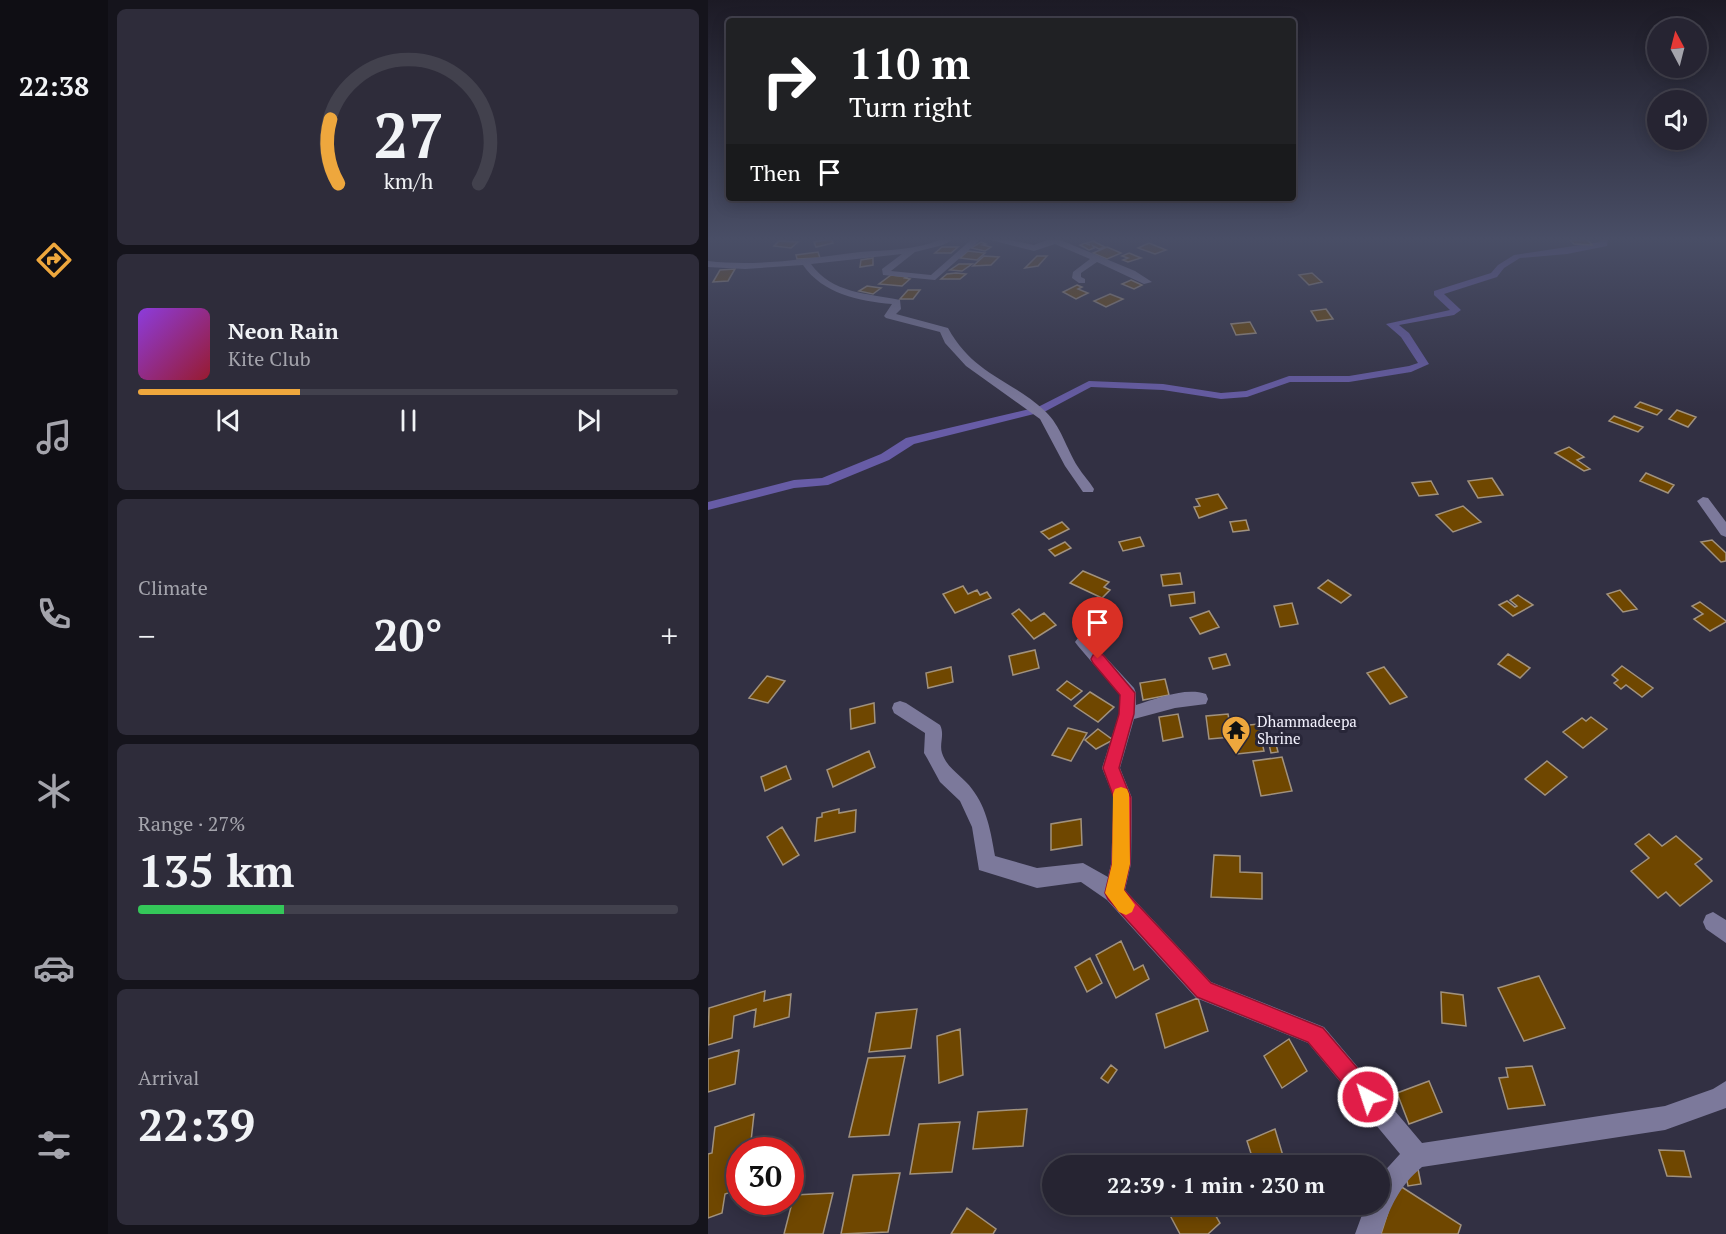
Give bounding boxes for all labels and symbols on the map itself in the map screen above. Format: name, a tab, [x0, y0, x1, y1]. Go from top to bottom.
north arrow	[1647, 18, 1707, 78]
pin	[1072, 597, 1123, 659]
place label: Dhammadeepa Shrine	[1257, 711, 1357, 748]
temple icon: Dhammadeepa Shrine	[1220, 714, 1252, 756]
position arrow	[1336, 1065, 1400, 1129]
speed limit sign: 30	[726, 1137, 804, 1215]

